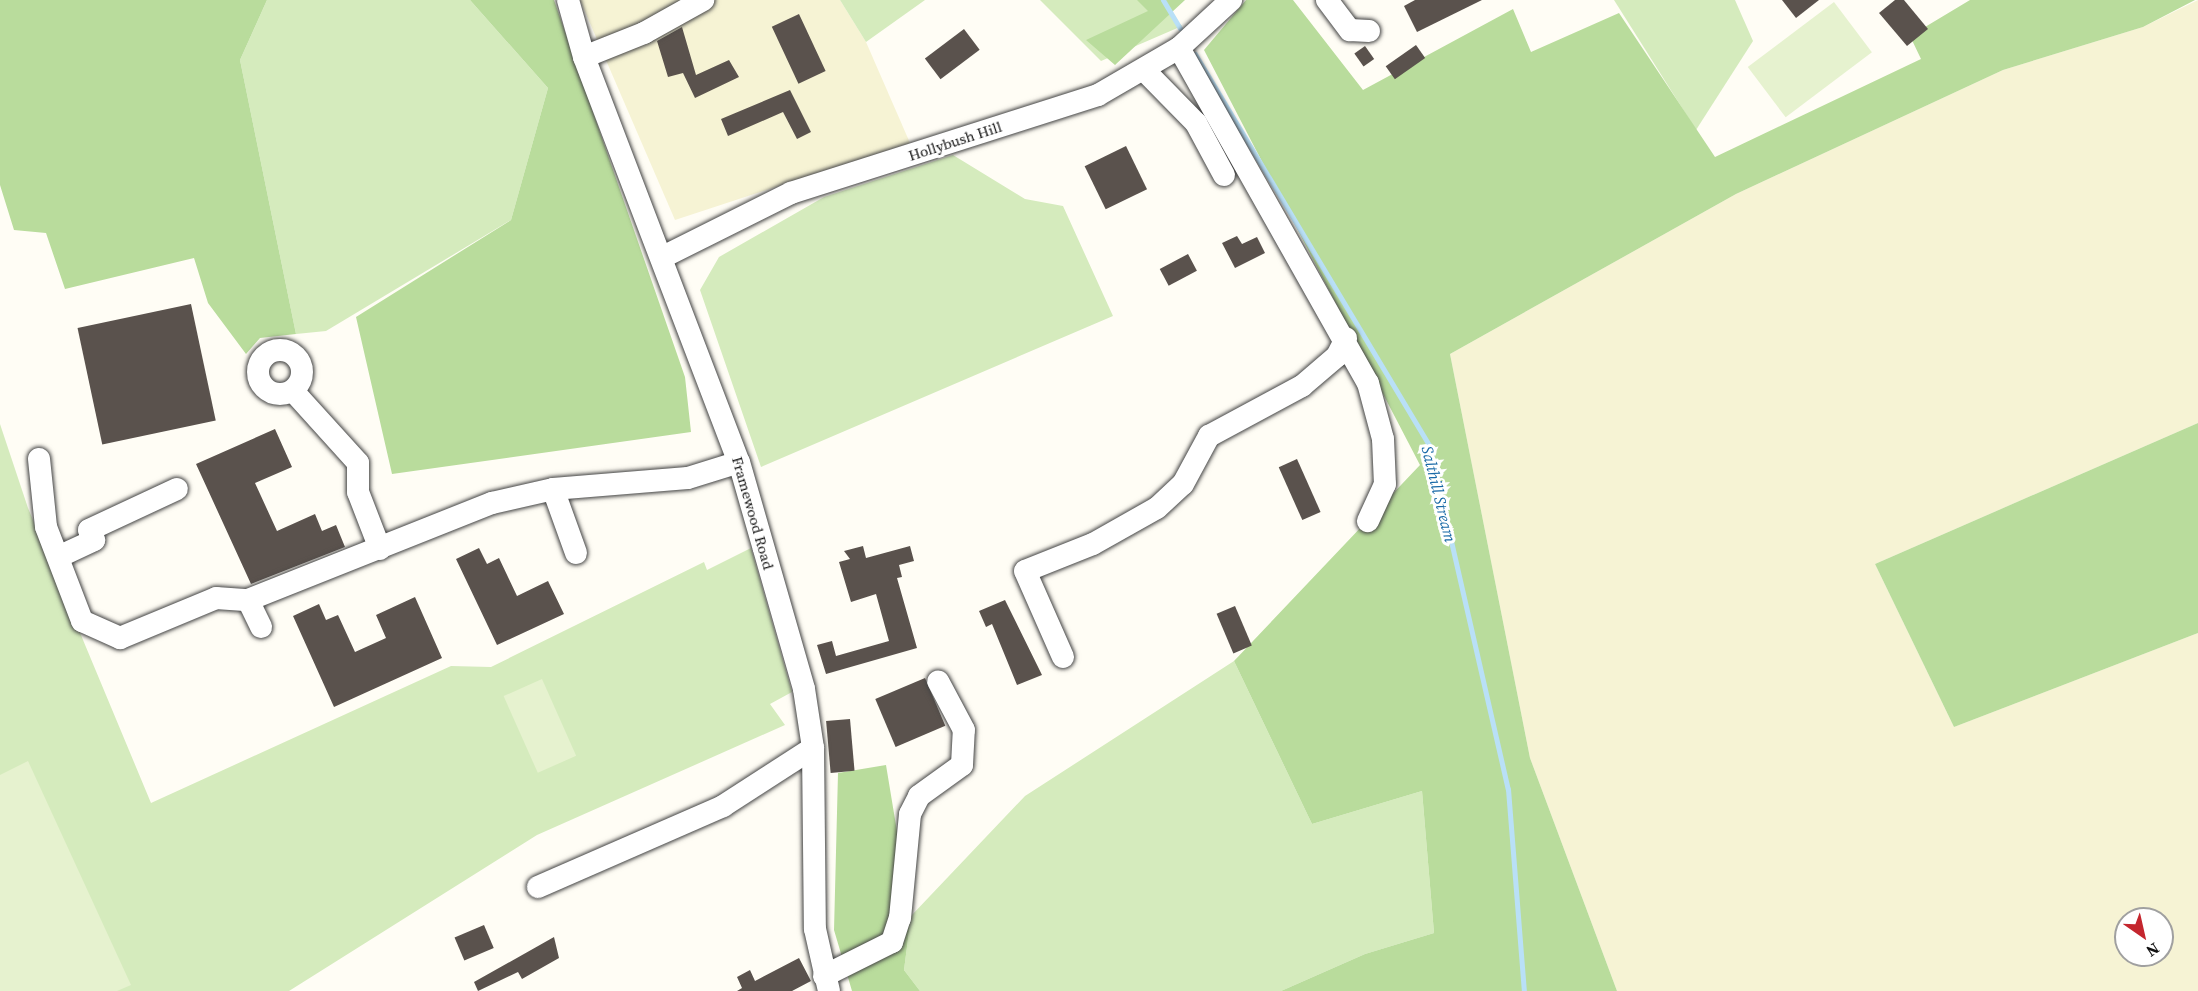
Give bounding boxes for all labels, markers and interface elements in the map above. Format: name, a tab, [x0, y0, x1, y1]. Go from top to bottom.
street label: Hollybush Hill	[906, 117, 1004, 165]
water label: Salthill Stream	[1418, 444, 1460, 544]
street label: Framewood Road	[728, 454, 778, 572]
north arrow	[2114, 907, 2174, 967]
text: N	[2142, 938, 2164, 963]

